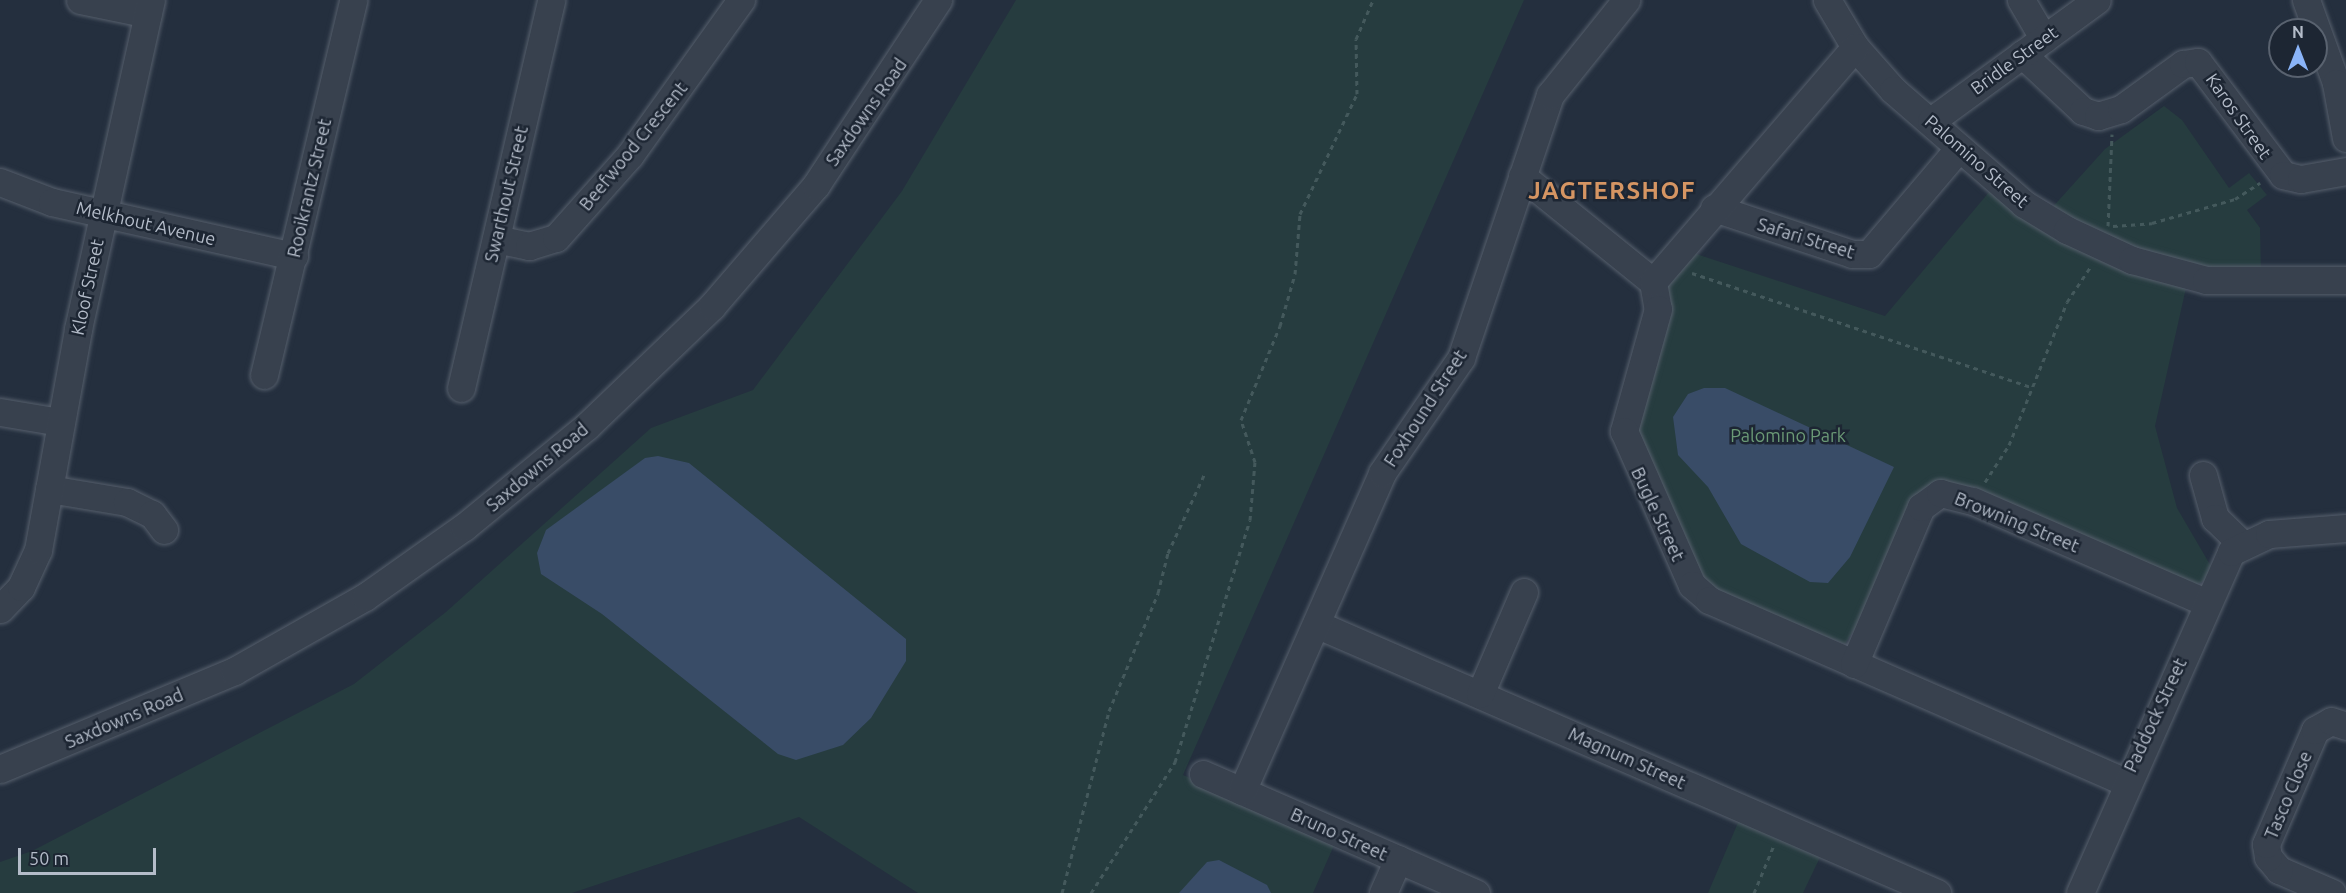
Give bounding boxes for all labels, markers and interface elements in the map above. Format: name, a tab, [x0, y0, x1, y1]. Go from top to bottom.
north arrow	[2268, 18, 2328, 78]
street label: Bridle Street	[1966, 21, 2062, 99]
text: N	[2292, 23, 2304, 41]
street label: Saxdowns Road	[821, 54, 911, 170]
street label: Karos Street	[2202, 69, 2276, 163]
street label: Beefwood Crescent	[574, 77, 692, 215]
street label: Palomino Street	[1921, 110, 2033, 212]
street label: Rooikrantz Street	[283, 117, 335, 259]
street label: Swarthout Street	[480, 124, 532, 264]
district label: JAGTERSHOF	[1528, 177, 1696, 205]
street label: Melkhout Avenue	[74, 196, 218, 250]
street label: Safari Street	[1755, 213, 1857, 263]
street label: Kloof Street	[66, 237, 108, 337]
street label: Foxhound Street	[1379, 345, 1471, 471]
street label: Saxdowns Road	[482, 418, 592, 516]
park label: Palomino Park	[1730, 424, 1846, 446]
street label: Bugle Street	[1627, 464, 1689, 564]
street label: Browning Street	[1952, 487, 2082, 557]
street label: Paddock Street	[2119, 655, 2191, 775]
street label: Saxdowns Road	[62, 683, 186, 753]
street label: Magnum Street	[1565, 723, 1689, 793]
street label: Tasco Close	[2260, 748, 2316, 842]
street label: Bruno Street	[1287, 803, 1391, 865]
scale bar	[21, 836, 159, 874]
text: 50 m	[29, 848, 69, 868]

